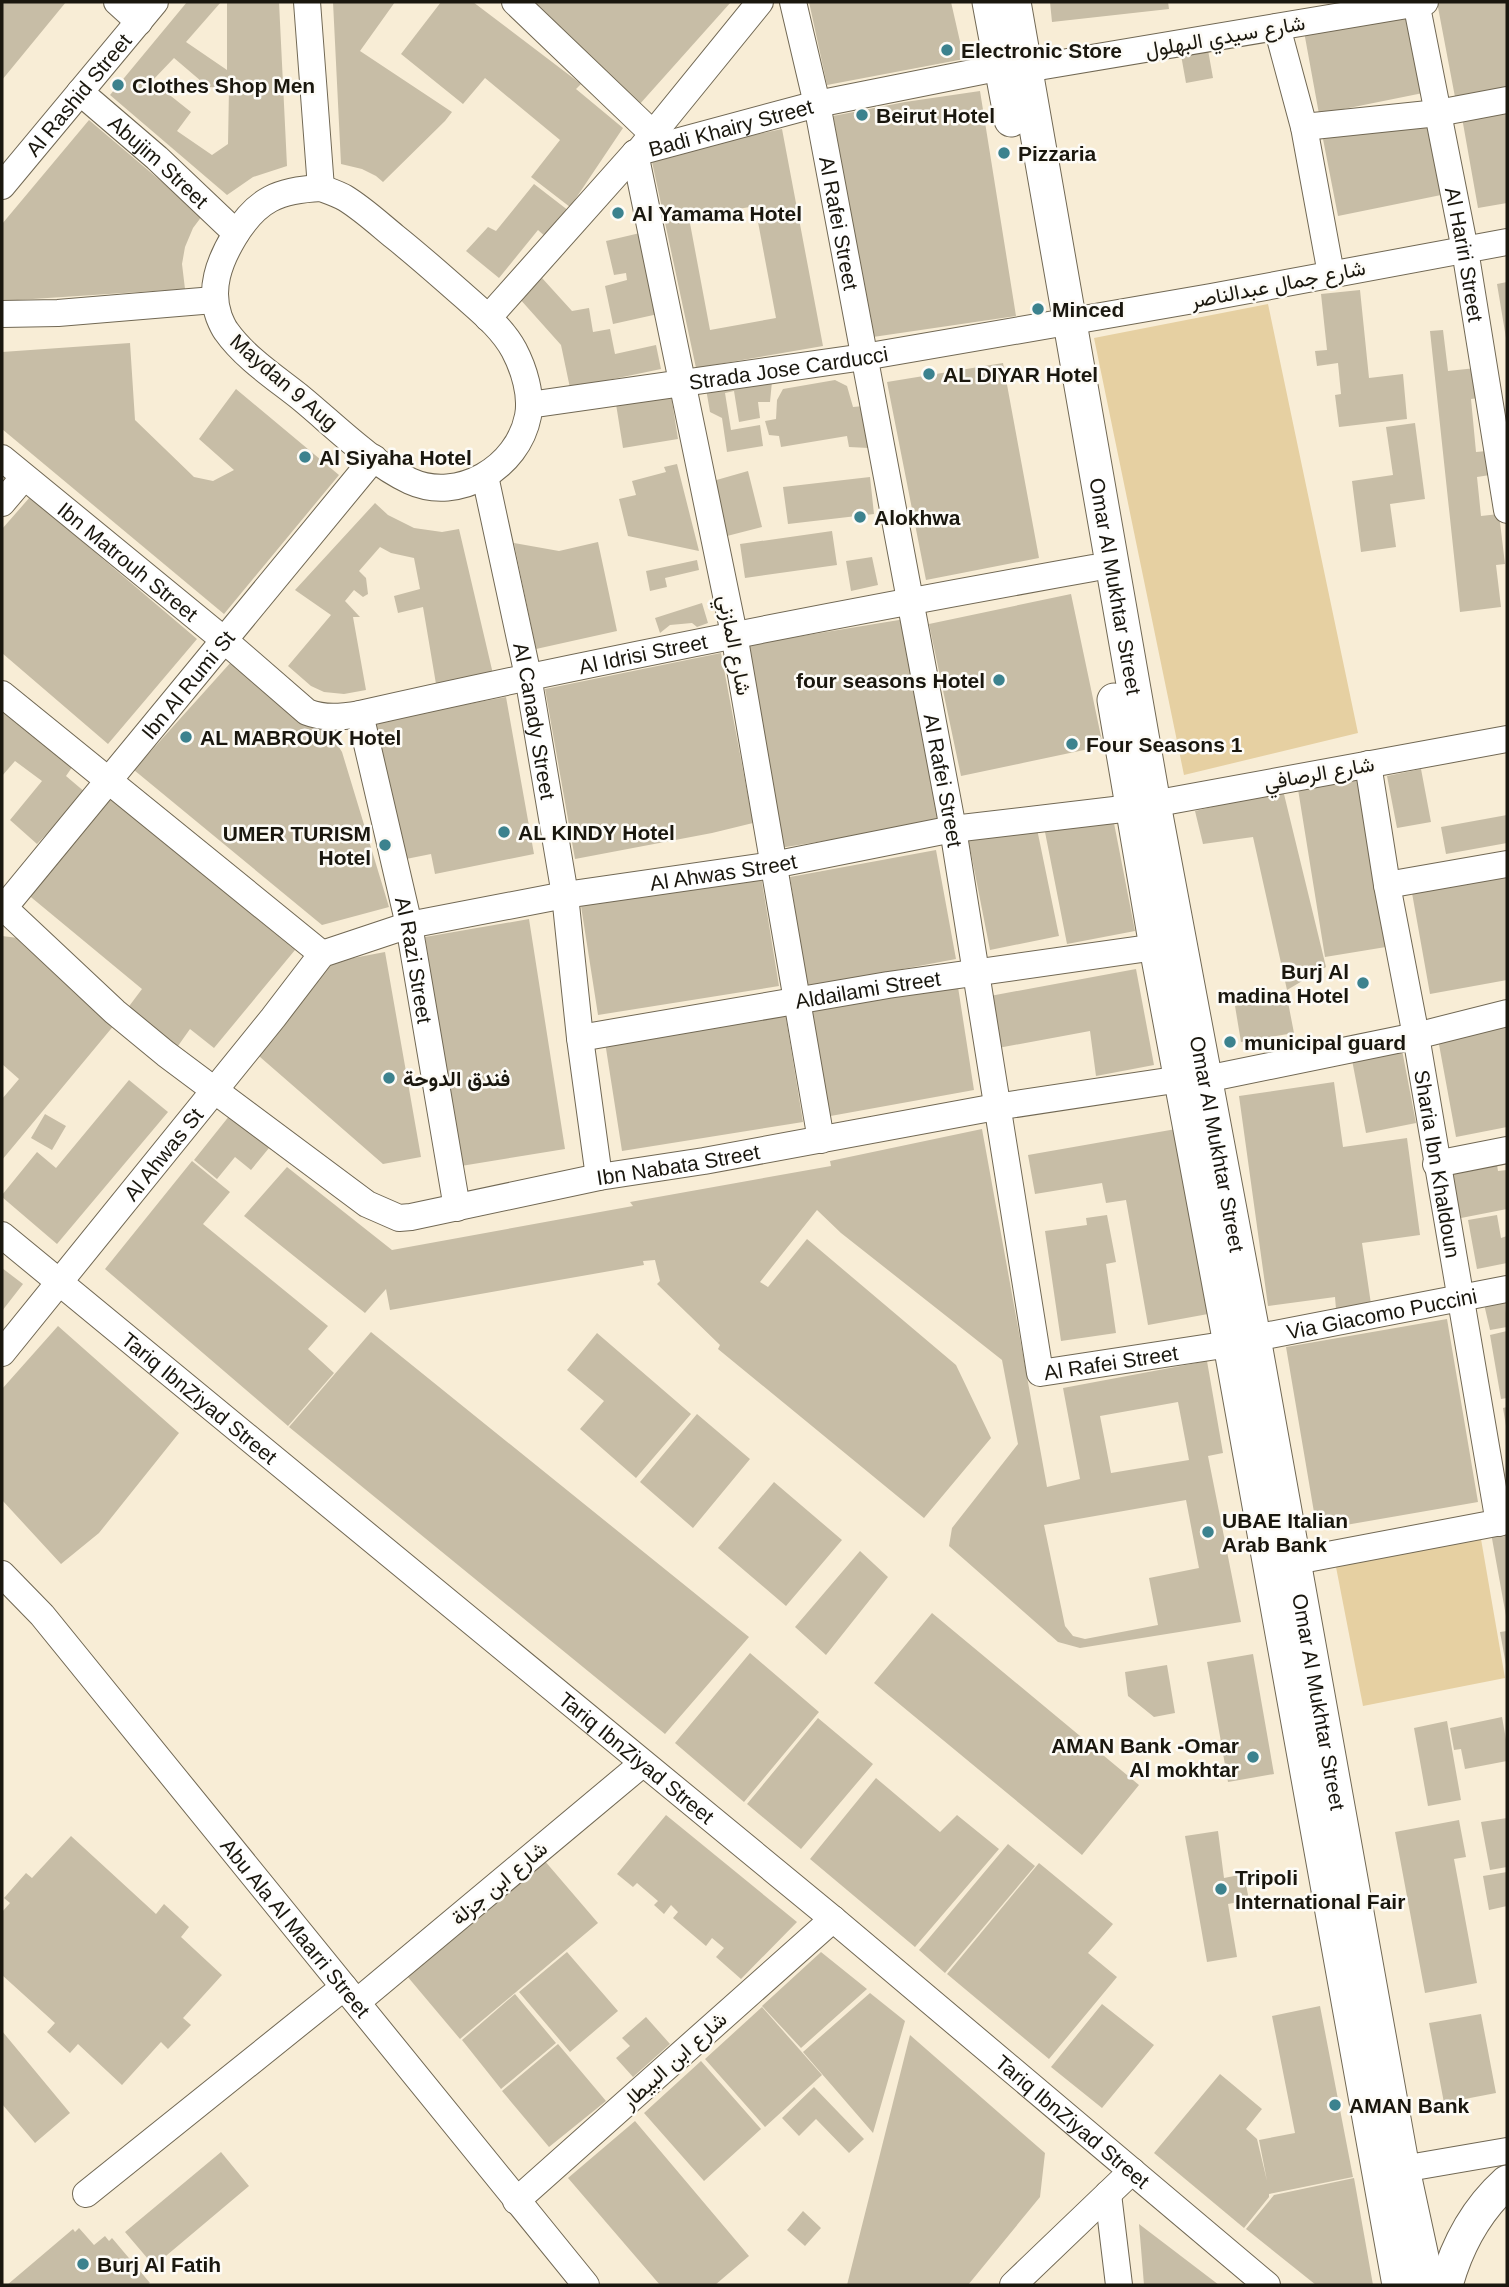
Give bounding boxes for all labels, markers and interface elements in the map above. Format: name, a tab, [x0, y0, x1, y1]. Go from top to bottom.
street label: شارع سيدي البهلول	[1143, 11, 1308, 67]
street label: Al Rashid Street	[21, 29, 136, 160]
place label: Electronic Store	[961, 39, 1122, 62]
marker: Electronic Store	[939, 42, 955, 58]
place label: Clothes Shop Men	[132, 74, 315, 97]
marker: Clothes Shop Men	[110, 77, 126, 93]
street label: Badi Khairy Street	[646, 94, 816, 160]
place label: Beirut Hotel	[876, 104, 995, 127]
marker: Beirut Hotel	[854, 107, 870, 123]
street label: Abujim Street	[104, 111, 213, 212]
place label: Pizzaria	[1018, 142, 1097, 165]
marker: Pizzaria	[996, 145, 1012, 161]
street label: Al Rafei Street	[816, 154, 863, 292]
street label: Al Hariri Street	[1441, 185, 1488, 324]
place label: Al Yamama Hotel	[632, 202, 802, 225]
marker: Al Yamama Hotel	[610, 205, 626, 221]
street label: شارع جمال عبدالناصر	[1188, 256, 1368, 315]
place label: Minced	[1052, 298, 1124, 321]
marker: Minced	[1030, 301, 1046, 317]
street label: Maydan 9 Aug	[226, 329, 342, 435]
street label: Strada Jose Carducci	[687, 342, 890, 393]
place label: AL DIYAR Hotel	[943, 363, 1098, 386]
marker: AL DIYAR Hotel	[921, 366, 937, 382]
place label: Al Siyaha Hotel	[319, 446, 472, 469]
marker: Al Siyaha Hotel	[297, 449, 313, 465]
street label: Omar Al Mukhtar Street	[1086, 476, 1146, 696]
street label: Ibn Matrouh Street	[53, 497, 203, 626]
place label: Alokhwa	[874, 506, 961, 529]
marker: Alokhwa	[852, 509, 868, 525]
street label: شارع المازني	[708, 593, 756, 698]
street label: Ibn Al Rumi St	[136, 626, 239, 743]
street label: Al Idrisi Street	[576, 629, 709, 678]
street label: Al Canady Street	[510, 640, 560, 801]
place label: four seasons Hotel	[796, 669, 985, 692]
marker: four seasons Hotel	[991, 672, 1007, 688]
street label: Al Rafei Street	[920, 712, 967, 849]
place label: AL MABROUK Hotel	[200, 726, 401, 749]
marker: AL MABROUK Hotel	[178, 729, 194, 745]
place label: Four Seasons 1	[1086, 733, 1243, 756]
marker: Four Seasons 1	[1064, 736, 1080, 752]
street label: شارع الرصافي	[1262, 752, 1377, 800]
place label: AL KINDY Hotel	[518, 821, 675, 844]
place label: UMER TURISM Hotel	[223, 822, 371, 869]
marker: AL KINDY Hotel	[496, 824, 512, 840]
marker: UMER TURISM Hotel	[377, 837, 393, 853]
street label: Al Ahwas Street	[648, 849, 799, 894]
street label: Al Razi Street	[391, 894, 437, 1025]
place label: Burj Al madina Hotel	[1217, 960, 1349, 1007]
street label: Aldailami Street	[793, 966, 942, 1012]
marker: Burj Al madina Hotel	[1355, 975, 1371, 991]
place label: municipal guard	[1244, 1031, 1406, 1054]
street label: Omar Al Mukhtar Street	[1186, 1034, 1249, 1254]
marker: municipal guard	[1222, 1034, 1238, 1050]
place label: فندق الدوحة	[403, 1067, 510, 1092]
street label: Sharia Ibn Khaldoun	[1410, 1068, 1465, 1260]
marker: فندق الدوحة	[381, 1070, 397, 1086]
street label: Al Ahwas St	[119, 1103, 207, 1205]
street label: Ibn Nabata Street	[595, 1139, 761, 1189]
street label: Via Giacomo Puccini	[1284, 1284, 1479, 1343]
street label: Tariq IbnZiyad Street	[117, 1327, 282, 1468]
street label: Al Rafei Street	[1042, 1341, 1180, 1384]
place label: UBAE Italian Arab Bank	[1222, 1509, 1348, 1556]
marker: UBAE Italian Arab Bank	[1200, 1524, 1216, 1540]
street label: Omar Al Mukhtar Street	[1289, 1592, 1350, 1812]
street label: Tariq IbnZiyad Street	[554, 1687, 719, 1828]
place label: AMAN Bank -Omar Al mokhtar	[1051, 1734, 1239, 1781]
marker: AMAN Bank -Omar Al mokhtar	[1245, 1749, 1261, 1765]
street label: Abu Ala Al Maarri Street	[217, 1834, 375, 2022]
street label: شارع ابن جزلة	[446, 1836, 553, 1932]
place label: Tripoli International Fair	[1235, 1866, 1405, 1913]
marker: Tripoli International Fair	[1213, 1881, 1229, 1897]
street label: شارع ابن البيطار	[616, 2007, 733, 2116]
street label: Tariq IbnZiyad Street	[991, 2050, 1154, 2193]
place label: AMAN Bank	[1349, 2094, 1469, 2117]
marker: AMAN Bank	[1327, 2097, 1343, 2113]
place label: Burj Al Fatih	[97, 2253, 221, 2276]
marker: Burj Al Fatih	[75, 2256, 91, 2272]

